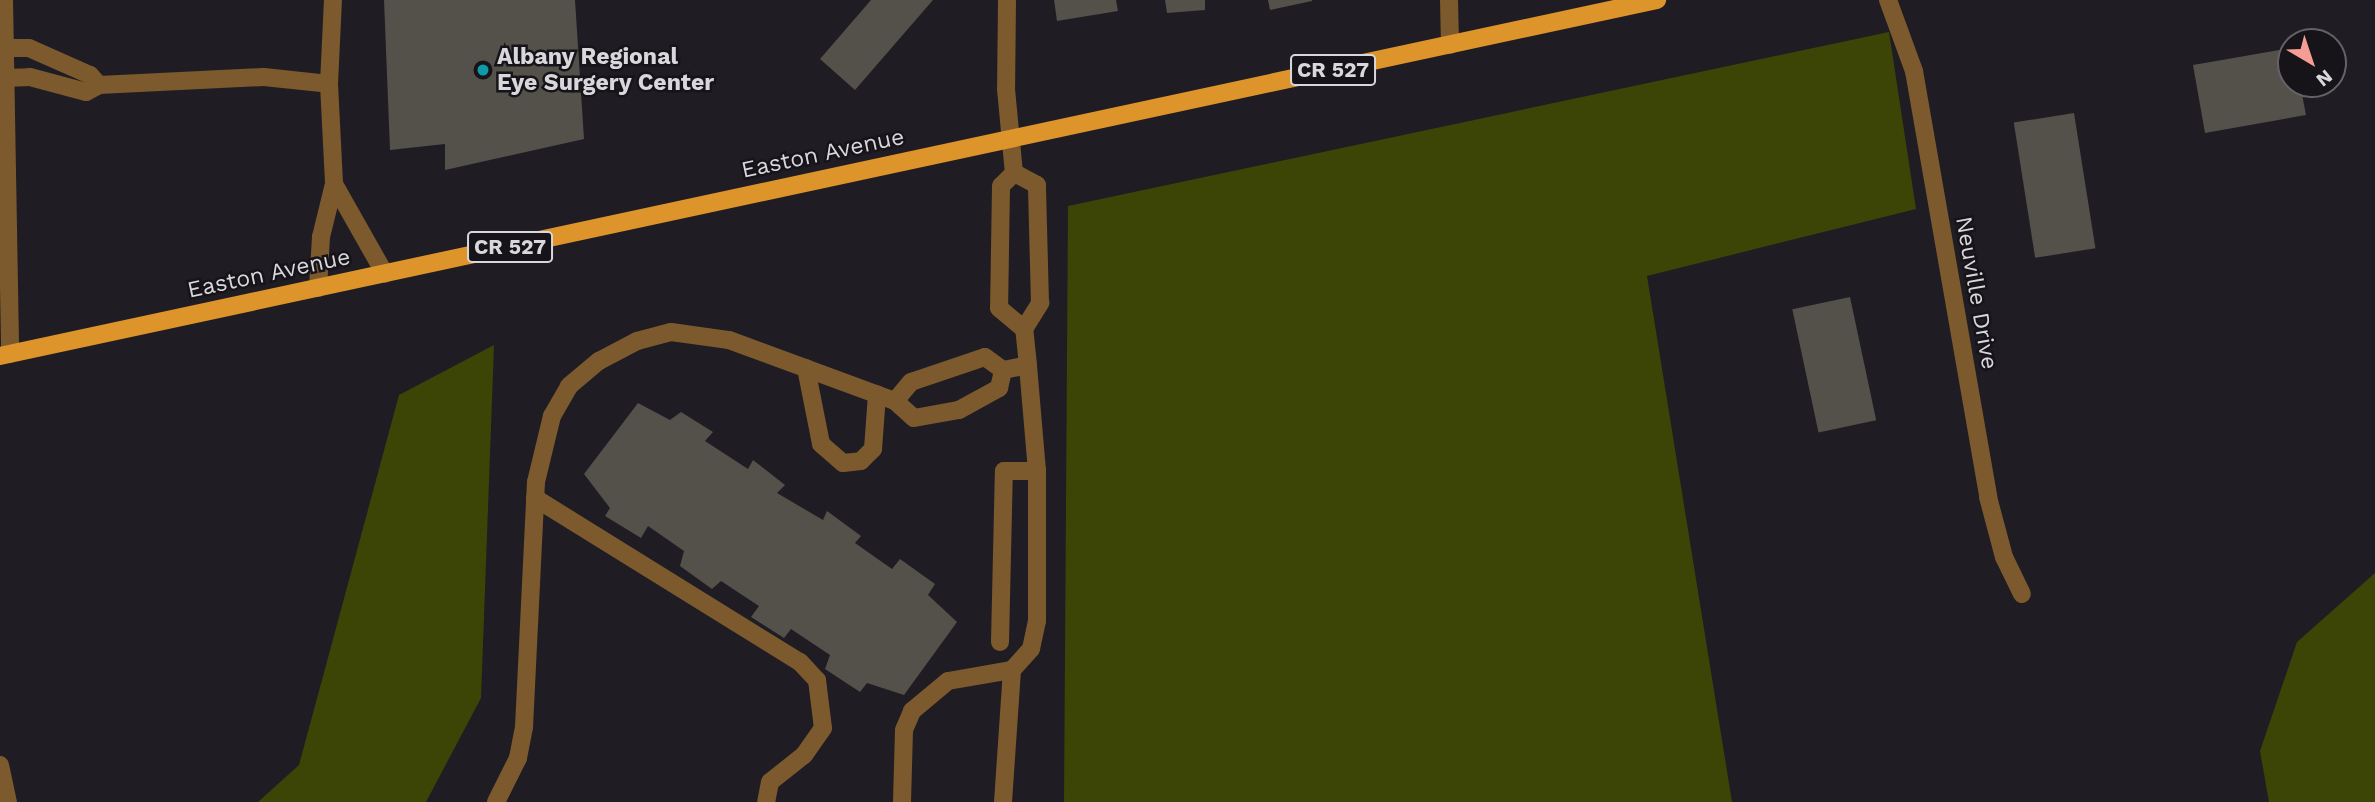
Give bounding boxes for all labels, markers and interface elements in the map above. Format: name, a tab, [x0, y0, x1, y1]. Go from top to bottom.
north arrow	[2277, 28, 2347, 98]
place label: Albany Regional Eye Surgery Center	[497, 43, 715, 97]
road number: CR 527	[1289, 52, 1377, 88]
marker: Albany Regional Eye Surgery Center	[475, 62, 491, 78]
text: N	[2312, 65, 2337, 92]
street label: Easton Avenue	[739, 123, 907, 185]
street label: Neuville Drive	[1949, 214, 2003, 372]
road number: CR 527	[466, 230, 554, 264]
street label: Easton Avenue	[185, 243, 353, 305]

